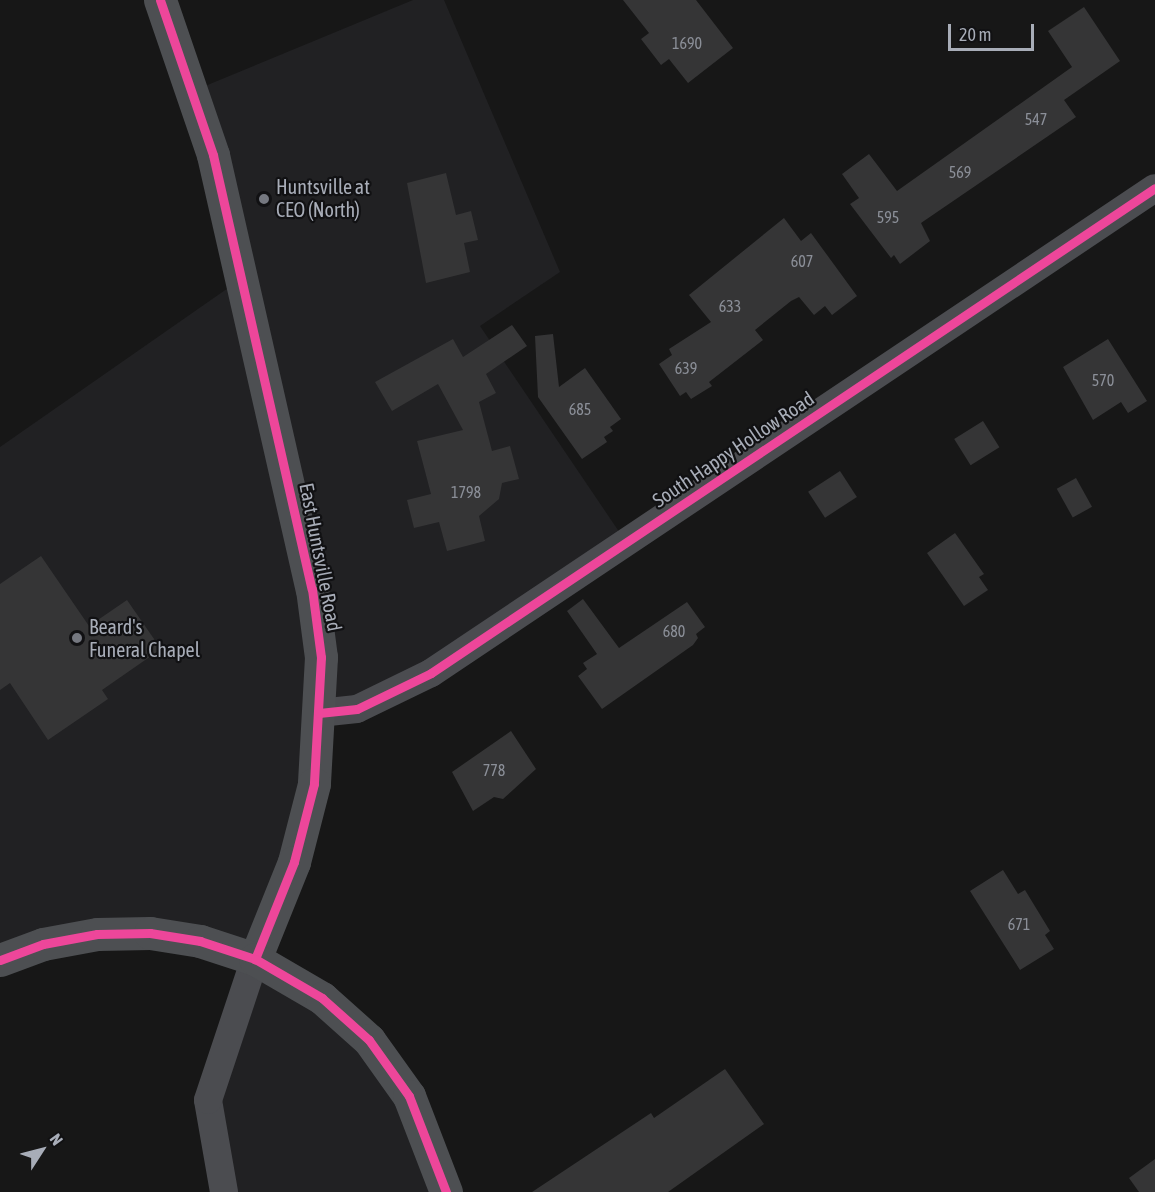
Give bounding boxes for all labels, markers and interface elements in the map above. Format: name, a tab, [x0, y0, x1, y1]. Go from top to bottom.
scale bar	[951, 12, 1036, 50]
text: 20 m	[959, 24, 991, 45]
house number: 1690	[672, 33, 702, 53]
house number: 547	[1025, 109, 1047, 129]
house number: 569	[949, 162, 971, 182]
place label: Huntsville at CEO (North)	[276, 175, 370, 222]
marker: Huntsville at CEO (North)	[257, 192, 271, 206]
house number: 595	[877, 207, 899, 227]
house number: 607	[791, 251, 813, 271]
house number: 633	[719, 296, 741, 316]
house number: 639	[675, 358, 697, 378]
house number: 570	[1092, 370, 1114, 390]
street label: South Happy Hollow Road	[648, 386, 818, 512]
house number: 685	[569, 399, 591, 419]
street label: East Huntsville Road	[295, 481, 347, 633]
house number: 1798	[451, 482, 481, 502]
place label: Beard's Funeral Chapel	[89, 614, 200, 661]
house number: 680	[663, 621, 685, 641]
marker: Beard's Funeral Chapel	[70, 631, 84, 645]
house number: 778	[483, 760, 505, 780]
house number: 671	[1008, 914, 1030, 934]
north arrow	[12, 1120, 72, 1180]
text: N	[46, 1130, 67, 1149]

